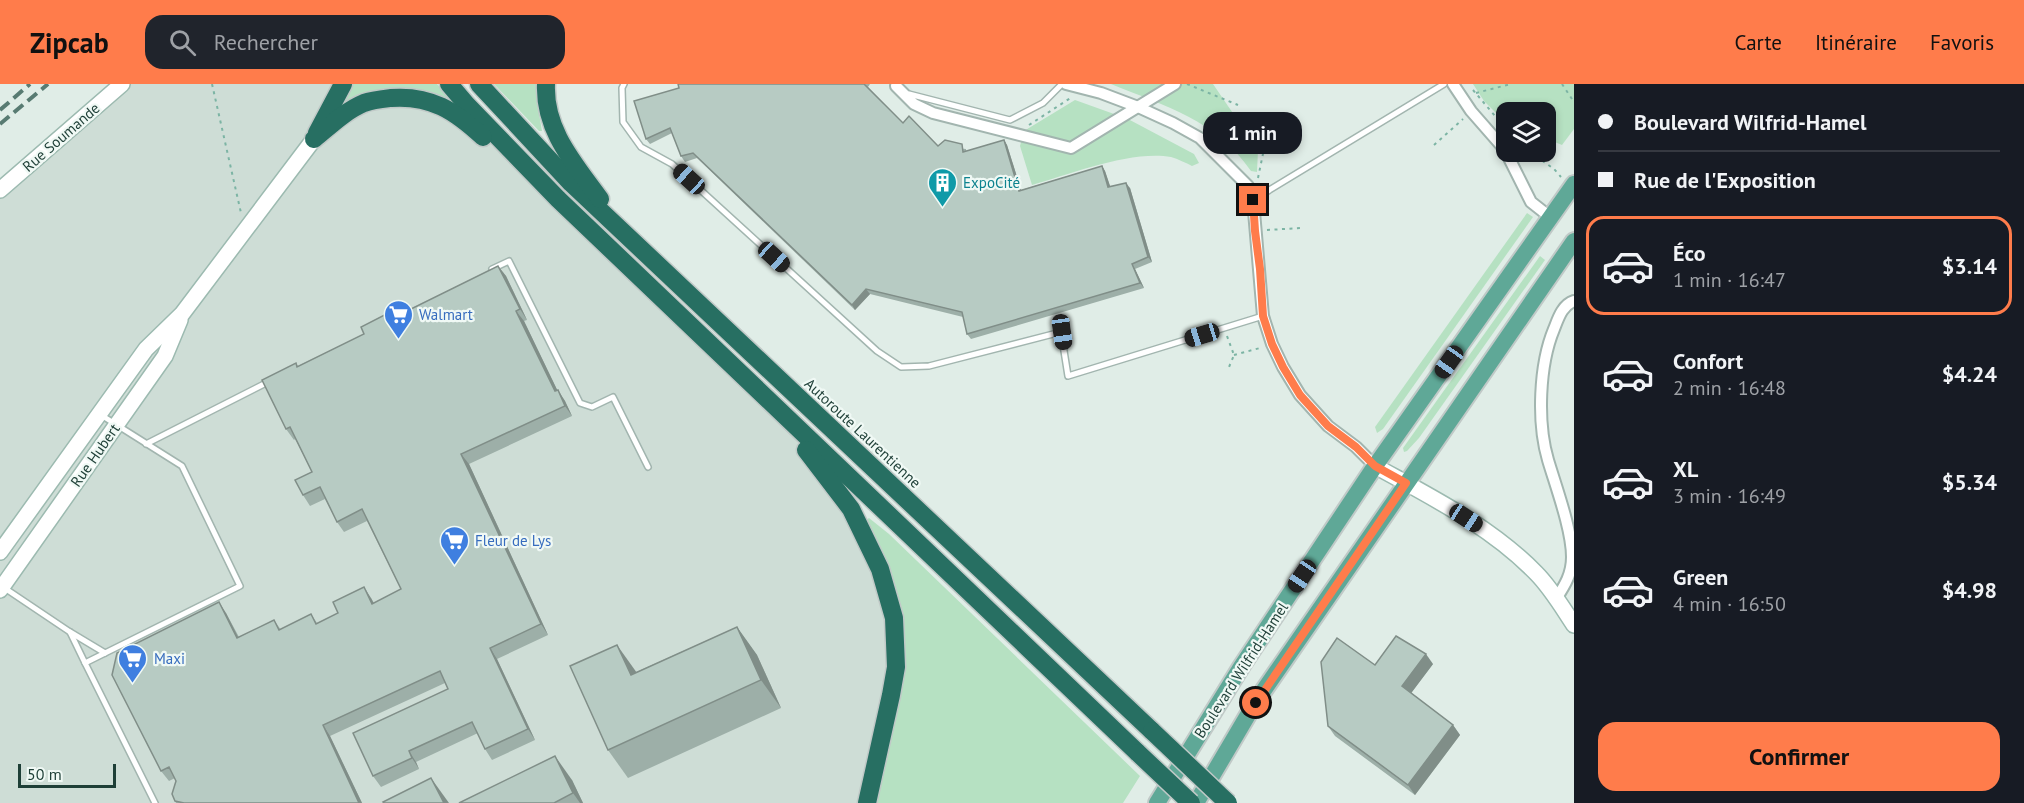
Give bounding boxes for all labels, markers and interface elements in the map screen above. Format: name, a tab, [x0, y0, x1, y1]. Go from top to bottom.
search box	[145, 15, 565, 69]
text: Zipcab	[30, 24, 109, 61]
icon: search	[166, 26, 199, 59]
text: Rechercher	[214, 28, 318, 56]
text: Carte	[1735, 29, 1782, 56]
text: Itinéraire	[1815, 29, 1897, 56]
text: Favoris	[1930, 29, 1994, 56]
street label: Rue Soumande	[19, 98, 103, 176]
map controls	[1496, 102, 1556, 162]
button: layers	[1496, 102, 1556, 162]
text: Boulevard Wilfrid-Hamel	[1634, 108, 1866, 136]
callout: 1 min	[1204, 113, 1302, 155]
text: 1 min	[1228, 120, 1277, 146]
car	[670, 160, 708, 198]
building icon: ExpoCité	[926, 166, 958, 208]
text: Rue de l'Exposition	[1634, 166, 1816, 194]
place label: ExpoCité	[963, 173, 1020, 192]
route end	[1239, 186, 1266, 213]
car	[755, 238, 793, 276]
icon: car	[1601, 239, 1655, 293]
text: Éco	[1673, 239, 1705, 267]
text: $3.14	[1942, 252, 1997, 280]
text: 1 min · 16:47	[1673, 267, 1786, 293]
supermarket icon: Walmart	[382, 298, 414, 340]
place label: Walmart	[419, 305, 473, 324]
car	[1051, 313, 1073, 351]
car	[1182, 321, 1222, 349]
car	[1431, 342, 1467, 382]
icon: car	[1601, 347, 1655, 401]
text: Confort	[1673, 347, 1743, 375]
text: $4.24	[1942, 360, 1997, 388]
street label: Autoroute Laurentienne	[801, 374, 925, 492]
text: 2 min · 16:48	[1673, 375, 1786, 401]
street label: Rue Hubert	[66, 420, 124, 490]
icon: car	[1601, 455, 1655, 509]
text: XL	[1673, 455, 1698, 483]
text: $5.34	[1942, 468, 1997, 496]
text: 3 min · 16:49	[1673, 483, 1786, 509]
car	[1446, 501, 1486, 535]
supermarket icon: Fleur de Lys	[438, 524, 470, 566]
place label: Fleur de Lys	[475, 531, 551, 550]
car	[1284, 556, 1320, 596]
icon: car	[1601, 563, 1655, 617]
text: Green	[1673, 563, 1728, 591]
text: $4.98	[1942, 576, 1997, 604]
text: 4 min · 16:50	[1673, 591, 1786, 617]
street label: Boulevard Wilfrid-Hamel	[1190, 598, 1292, 741]
supermarket icon: Maxi	[117, 642, 149, 684]
place label: Maxi	[154, 649, 185, 668]
route start	[1242, 689, 1269, 716]
button: Confirmer	[1598, 722, 2000, 791]
scale bar	[18, 761, 116, 788]
text: 50 m	[27, 764, 62, 784]

